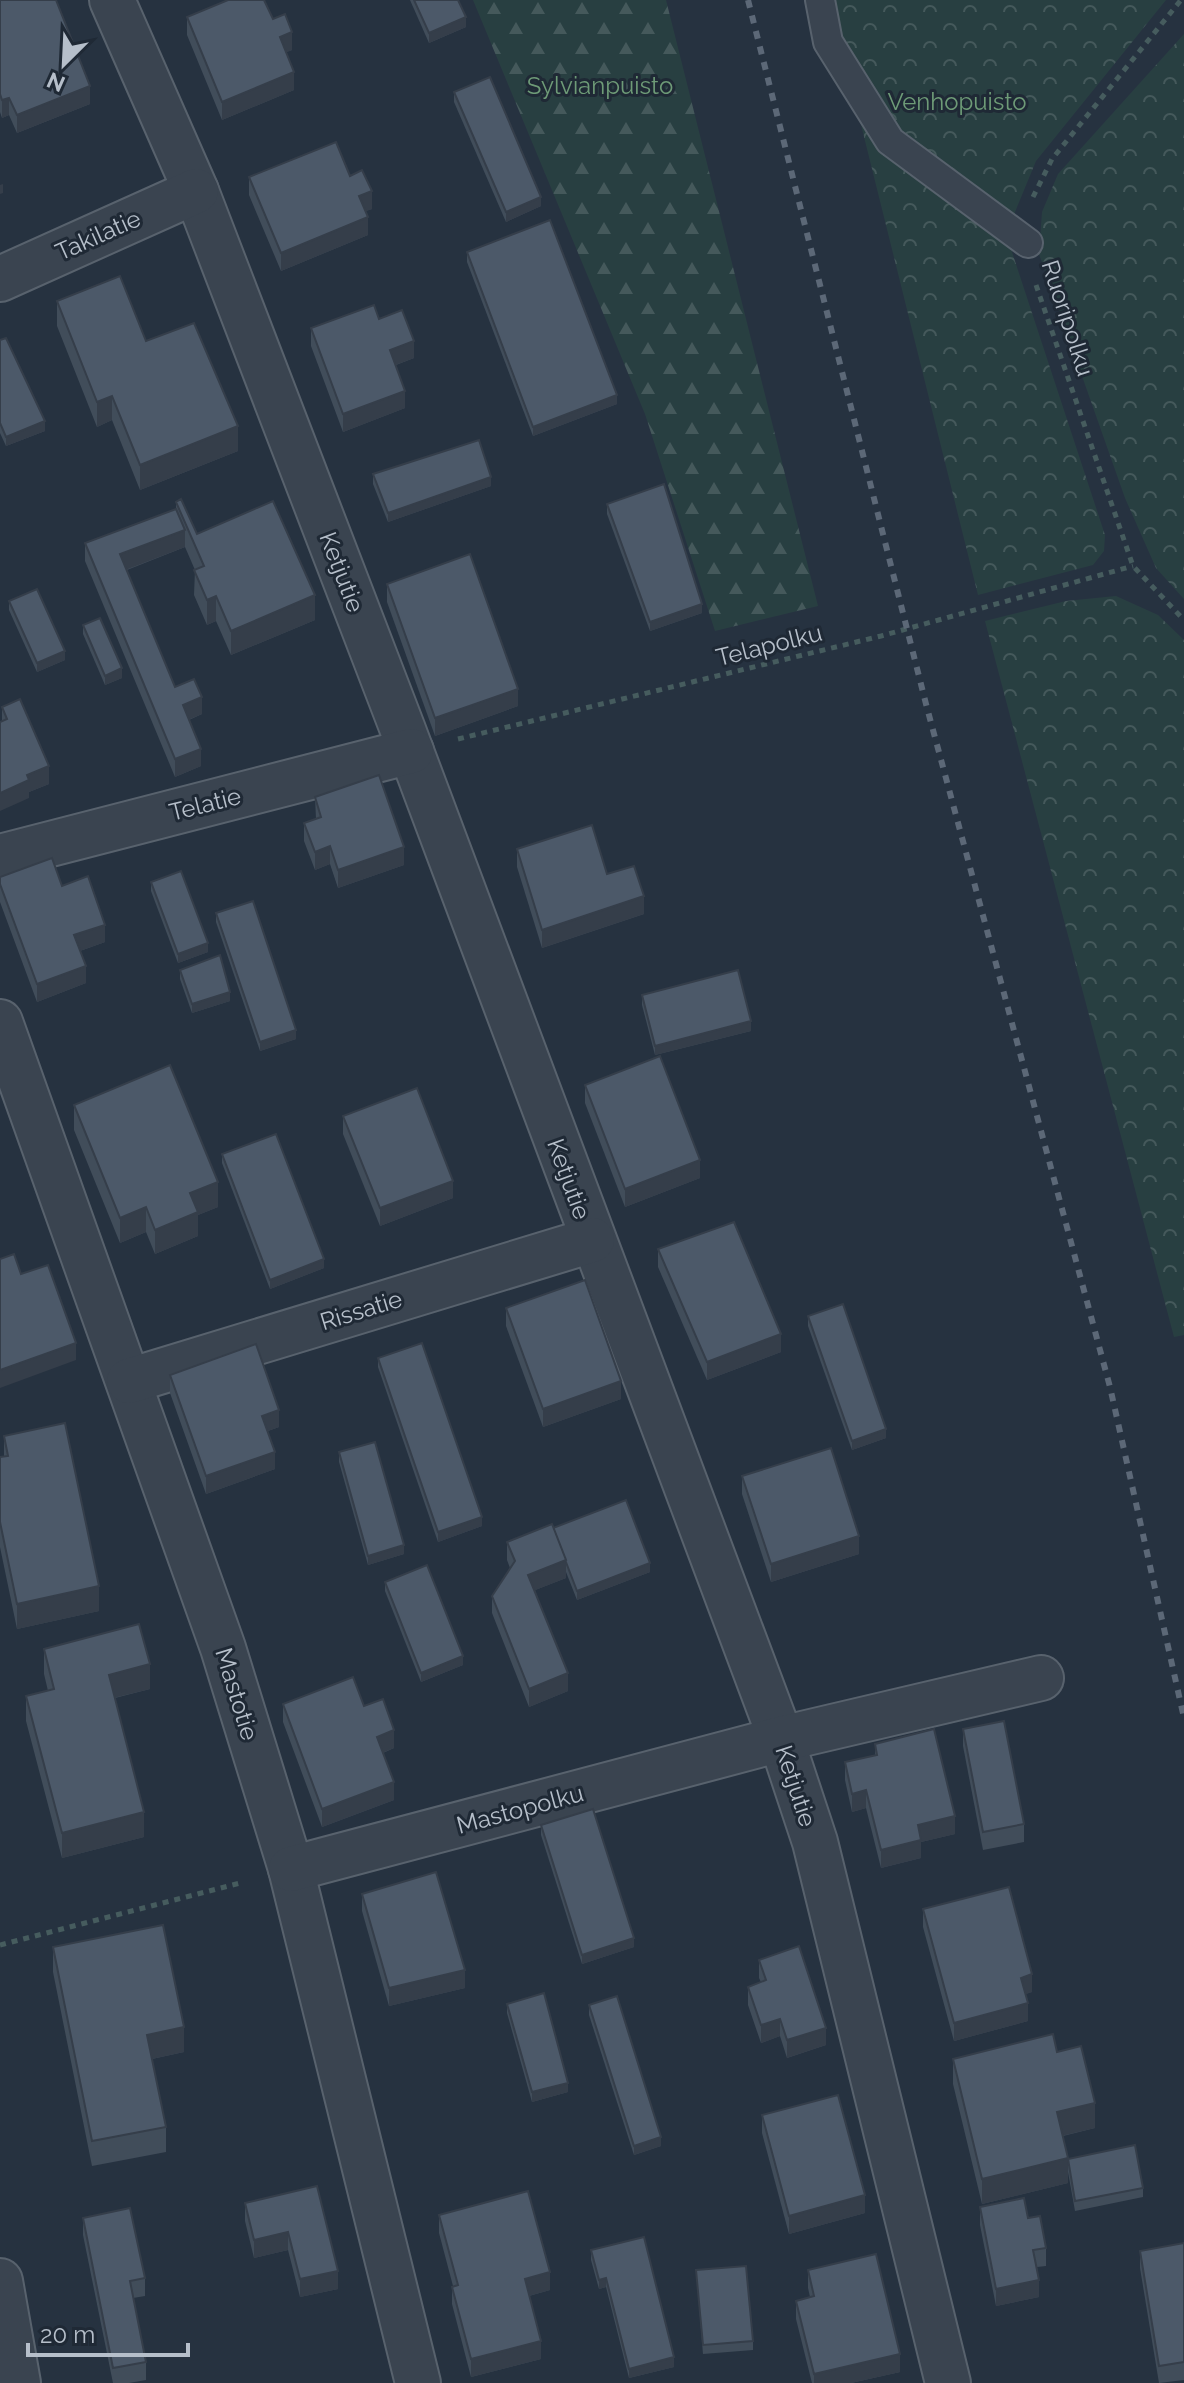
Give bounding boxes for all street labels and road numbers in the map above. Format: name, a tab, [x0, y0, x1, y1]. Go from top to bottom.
street label: Takilatie	[51, 203, 145, 267]
street label: Ruoripolku	[1036, 256, 1100, 380]
street label: Ketjutie	[313, 528, 371, 616]
street label: Telapolku	[713, 618, 825, 672]
street label: Telatie	[166, 781, 244, 827]
street label: Ketjutie	[541, 1135, 597, 1223]
street label: Rissatie	[316, 1284, 406, 1336]
street label: Mastotie	[209, 1644, 265, 1744]
street label: Ketjutie	[769, 1742, 823, 1830]
street label: Mastopolku	[453, 1778, 587, 1840]

